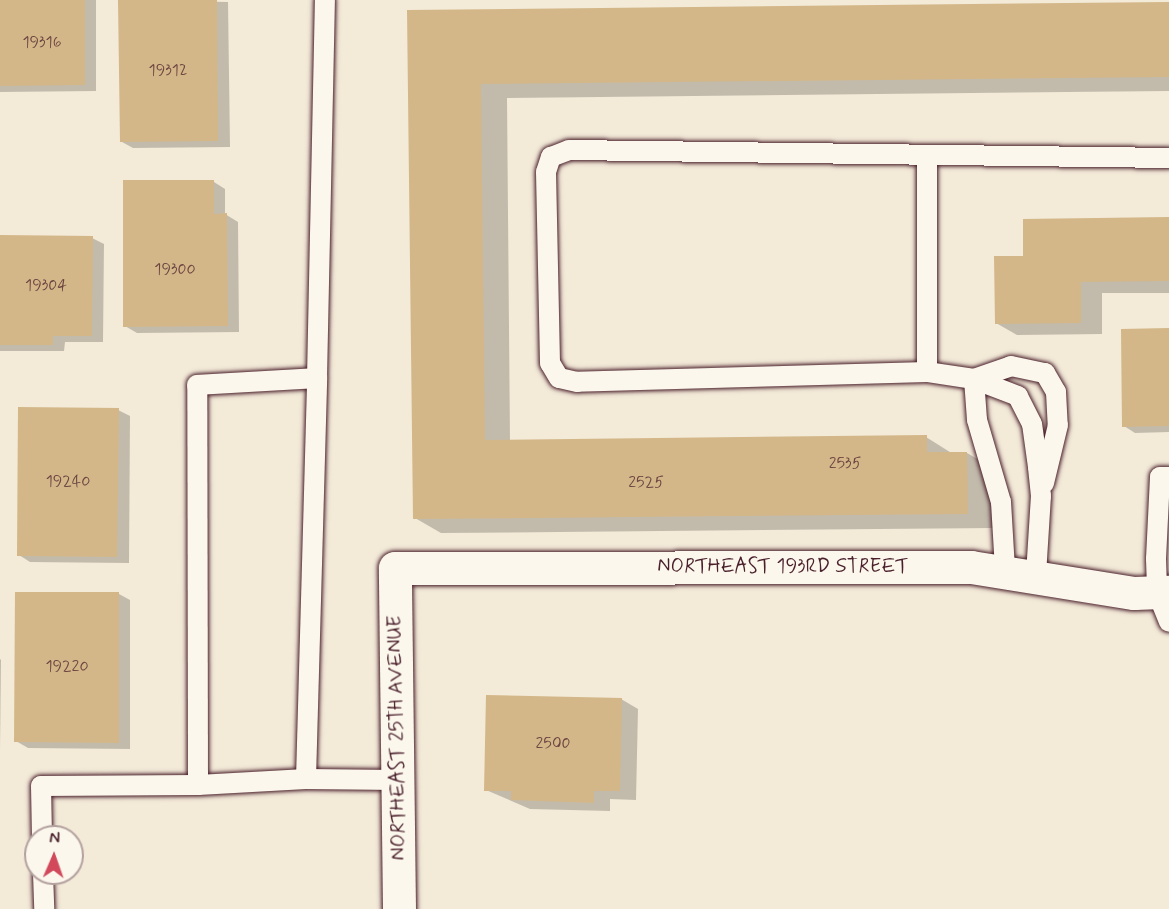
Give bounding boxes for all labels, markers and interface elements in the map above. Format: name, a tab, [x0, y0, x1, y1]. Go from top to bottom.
house number: 19316	[22, 33, 62, 53]
house number: 19312	[149, 61, 187, 81]
house number: 19300	[154, 260, 196, 280]
house number: 19304	[25, 276, 67, 296]
house number: 2535	[829, 454, 861, 474]
house number: 19240	[46, 472, 90, 492]
house number: 2525	[628, 473, 664, 493]
street label: NORTHEAST 193RD STREET	[656, 554, 910, 578]
street label: NORTHEAST 25TH AVENUE	[383, 616, 411, 860]
house number: 19220	[45, 657, 89, 677]
house number: 2500	[536, 734, 570, 754]
north arrow	[24, 825, 84, 885]
text: N	[49, 828, 60, 849]

